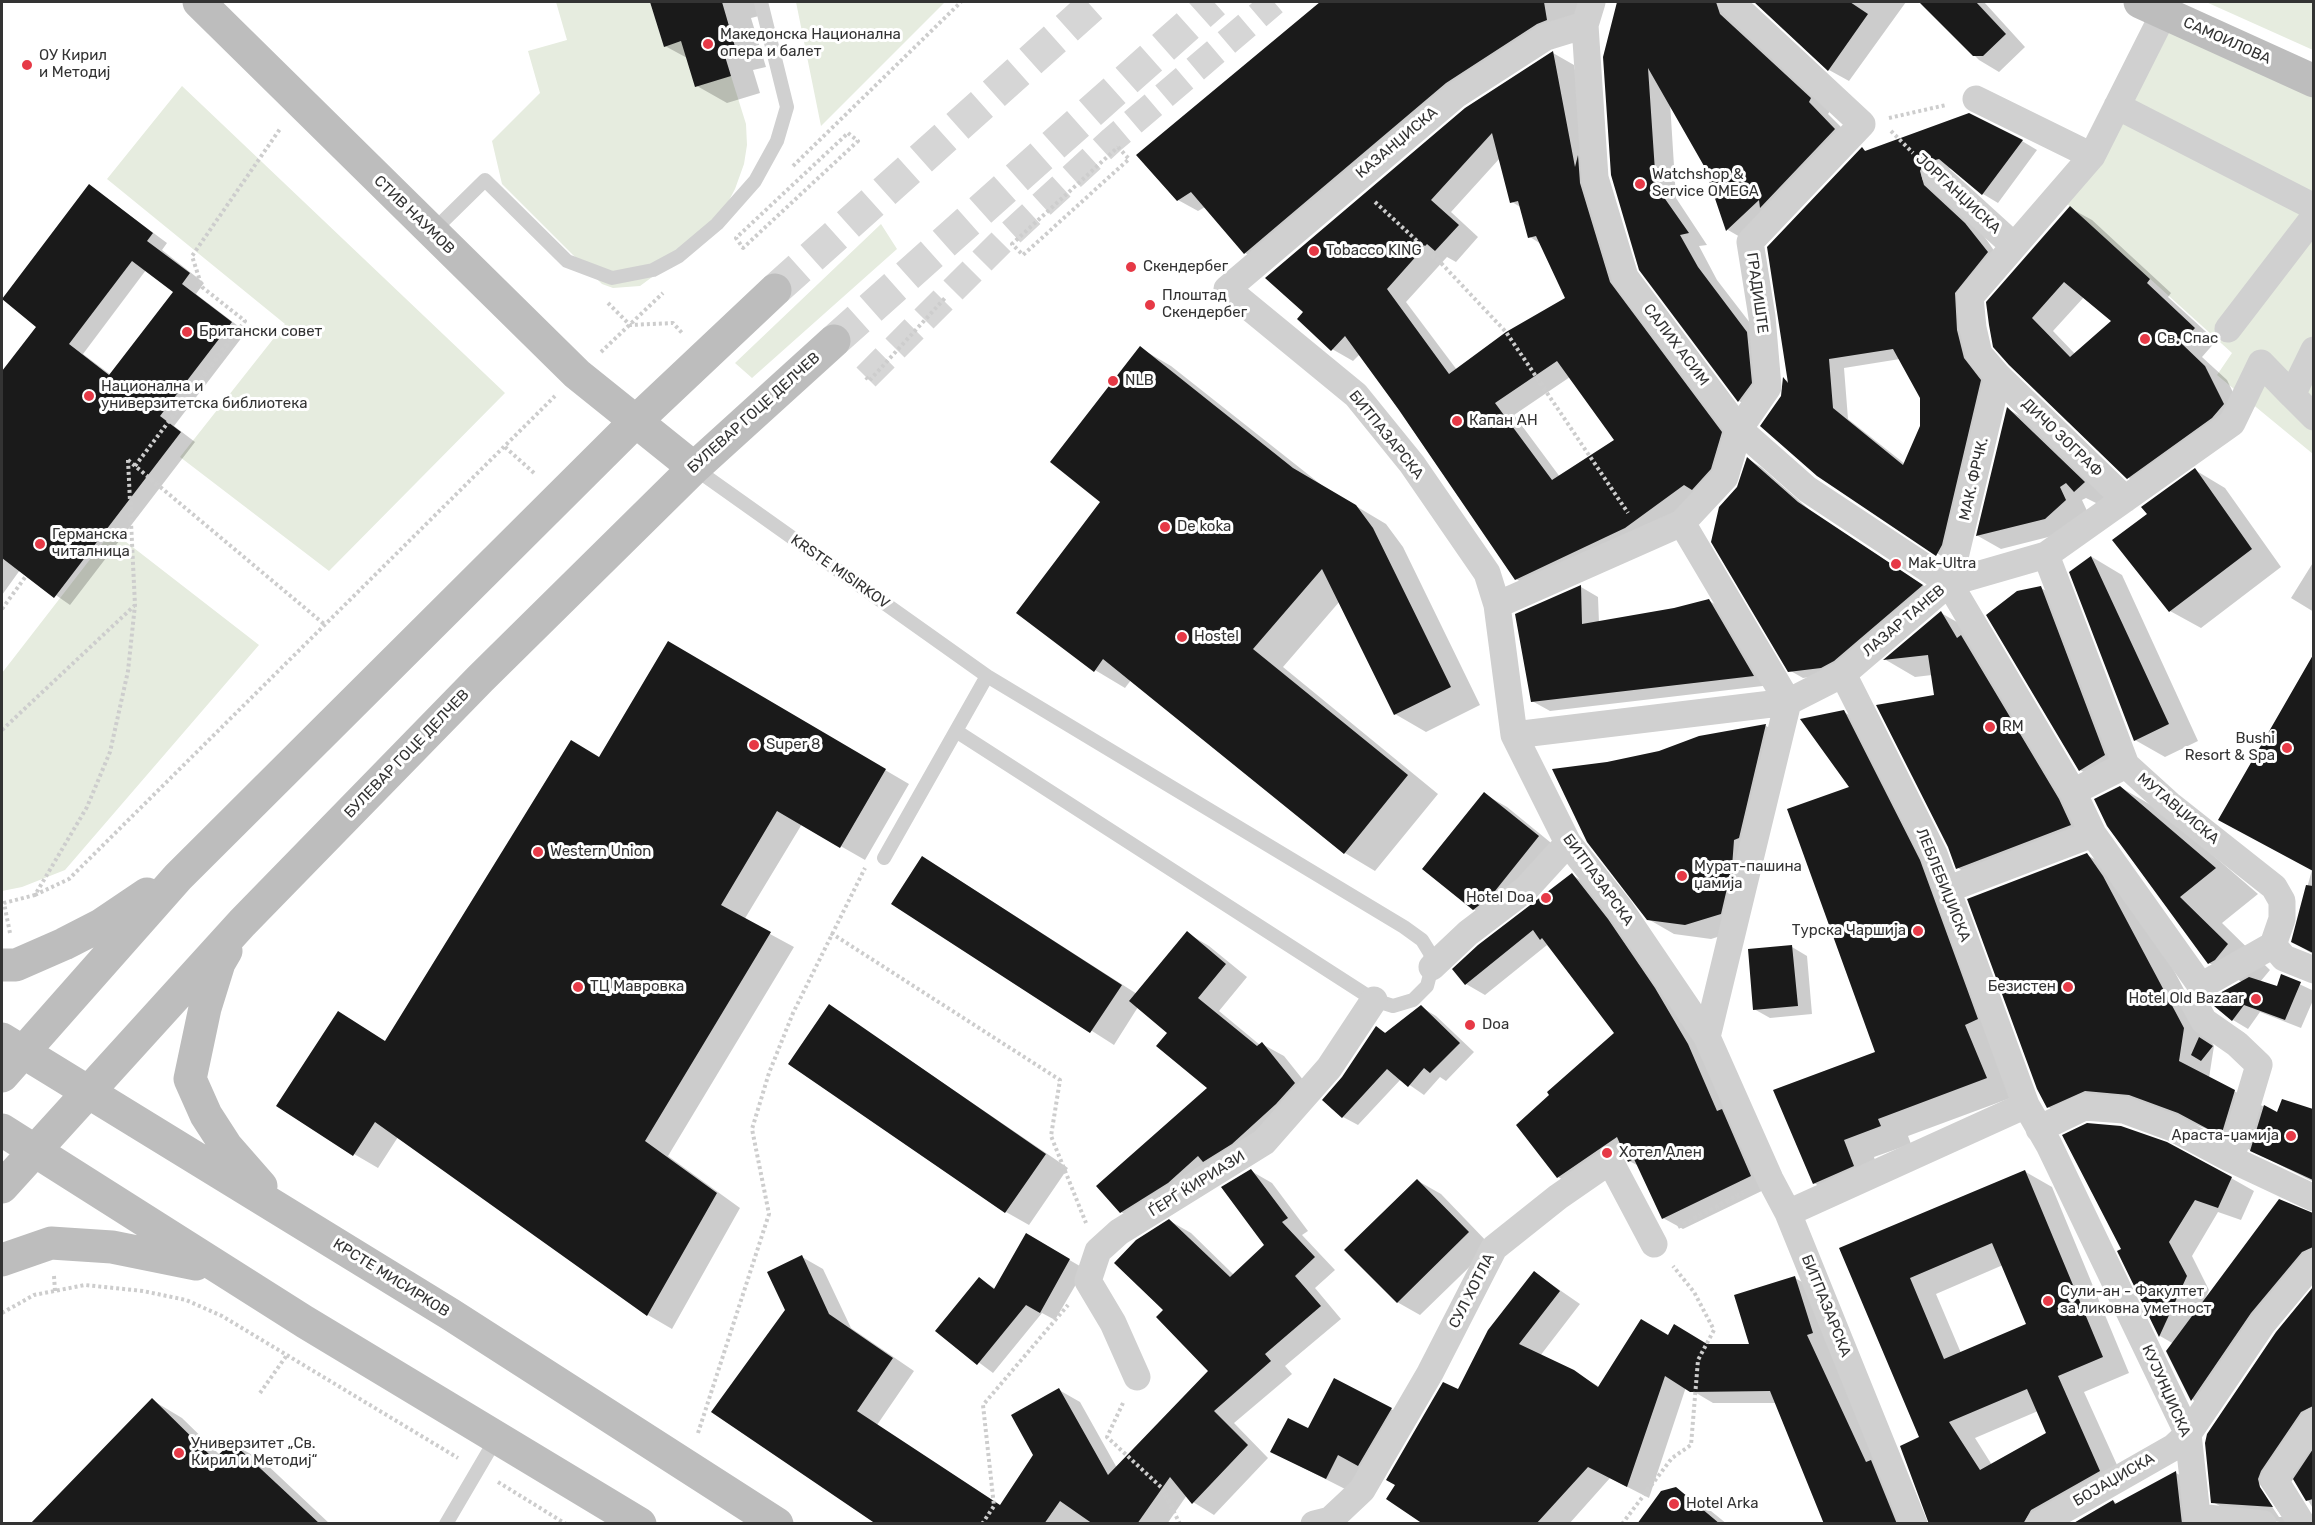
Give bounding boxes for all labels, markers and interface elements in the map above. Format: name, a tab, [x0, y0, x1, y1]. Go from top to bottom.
street label: САМОИЛОВА	[2180, 14, 2274, 68]
place label: Македонска Национална опера и балет	[720, 26, 901, 61]
marker: Македонска Национална опера и балет	[701, 37, 715, 51]
place label: ОУ Кирил и Методиј	[39, 47, 110, 82]
marker: ОУ Кирил и Методиј	[20, 58, 34, 72]
street label: КАЗАНЏИСКА	[1352, 104, 1442, 182]
street label: ЈОРГАНЏИСКА	[1912, 150, 2004, 238]
place label: Watchshop & Service OMEGA	[1652, 166, 1759, 201]
street label: СТИВ НАУМОВ	[370, 172, 458, 258]
marker: Watchshop & Service OMEGA	[1633, 177, 1647, 191]
place label: Tobacco KING	[1326, 242, 1422, 260]
marker: Tobacco KING	[1307, 244, 1321, 258]
street label: ГРАДИШТЕ	[1742, 251, 1772, 335]
place label: Скендербег	[1143, 258, 1228, 276]
marker: Скендербег	[1124, 260, 1138, 274]
place label: Плоштад Скендербег	[1162, 287, 1247, 322]
marker: Плоштад Скендербег	[1143, 298, 1157, 312]
street label: САЛИХ АСИМ	[1639, 300, 1713, 390]
place label: Британски совет	[199, 323, 322, 341]
marker: Британски совет	[180, 325, 194, 339]
place label: Св. Спас	[2157, 330, 2218, 348]
marker: Св. Спас	[2138, 332, 2152, 346]
street label: БУЛЕВАР ГОЦЕ ДЕЛЧЕВ	[684, 349, 824, 477]
place label: NLB	[1125, 372, 1154, 390]
marker: NLB	[1106, 374, 1120, 388]
place label: Национална и универзитетска библиотека	[101, 378, 308, 413]
street label: БИТПАЗАРСКА	[1345, 387, 1427, 483]
marker: Национална и универзитетска библиотека	[82, 389, 96, 403]
street label: ДИЧО ЗОГРАФ	[2018, 395, 2106, 481]
place label: Капан АН	[1469, 412, 1538, 430]
marker: Капан АН	[1450, 414, 1464, 428]
street label: МАК. ФРЧК.	[1956, 436, 1992, 522]
place label: De koka	[1177, 518, 1231, 536]
marker: De koka	[1158, 520, 1172, 534]
place label: Германска читалница	[52, 526, 130, 561]
street label: KRSTE MISIRKOV	[787, 531, 893, 613]
marker: Германска читалница	[33, 537, 47, 551]
place label: Mak-Ultra	[1908, 555, 1976, 573]
marker: Mak-Ultra	[1889, 557, 1903, 571]
street label: ЛАЗАР ТАНЕВ	[1859, 581, 1949, 661]
place label: Hostel	[1194, 628, 1239, 646]
marker: Hostel	[1175, 630, 1189, 644]
street label: БУЛЕВАР ГОЦЕ ДЕЛЧЕВ	[341, 686, 473, 822]
place label: RM	[2002, 718, 2024, 736]
marker: RM	[1983, 720, 1997, 734]
place label: Bushi Resort & Spa	[2185, 730, 2275, 765]
place label: Super 8	[766, 736, 821, 754]
marker: Super 8	[747, 738, 761, 752]
marker: Bushi Resort & Spa	[2280, 741, 2294, 755]
street label: МУТАВЏИСКА	[2134, 770, 2222, 848]
street label: ЛЕБЛЕБИЏИСКА	[1912, 825, 1974, 945]
street label: БИТПАЗАРСКА	[1559, 831, 1637, 929]
place label: Western Union	[550, 843, 651, 861]
marker: Western Union	[531, 845, 545, 859]
place label: Мурат-пашина џамија	[1694, 858, 1802, 893]
marker: Мурат-пашина џамија	[1675, 869, 1689, 883]
place label: Hotel Doa	[1466, 889, 1534, 907]
marker: Hotel Doa	[1539, 891, 1553, 905]
place label: Турска Чаршија	[1792, 922, 1906, 940]
marker: Турска Чаршија	[1911, 924, 1925, 938]
place label: ТЦ Мавровка	[590, 978, 684, 996]
place label: Безистен	[1988, 978, 2056, 996]
marker: ТЦ Мавровка	[571, 980, 585, 994]
marker: Безистен	[2061, 980, 2075, 994]
place label: Hotel Old Bazaar	[2129, 990, 2244, 1008]
marker: Hotel Old Bazaar	[2249, 992, 2263, 1006]
place label: Doa	[1482, 1016, 1509, 1034]
marker: Doa	[1463, 1018, 1477, 1032]
place label: Араста-џамија	[2172, 1127, 2279, 1145]
marker: Араста-џамија	[2284, 1129, 2298, 1143]
place label: Хотел Ален	[1619, 1144, 1702, 1162]
marker: Хотел Ален	[1600, 1146, 1614, 1160]
street label: ЃЕРЃ ЌИРИАЗИ	[1146, 1147, 1248, 1221]
street label: КРСТЕ МИСИРКОВ	[330, 1235, 452, 1321]
street label: СУЛ ХОТЛА	[1445, 1251, 1499, 1331]
street label: БИТПАЗАРСКА	[1797, 1252, 1855, 1360]
place label: Сули-ан - Факултет за ликовна уметност	[2060, 1283, 2211, 1318]
marker: Сули-ан - Факултет за ликовна уметност	[2041, 1294, 2055, 1308]
street label: КУЈУНЏИСКА	[2138, 1342, 2194, 1440]
place label: Универзитет „Св. Кирил и Методиј“	[191, 1435, 317, 1470]
marker: Универзитет „Св. Кирил и Методиј“	[172, 1446, 186, 1460]
street label: БОЈАЏИСКА	[2070, 1450, 2158, 1510]
place label: Hotel Arka	[1686, 1495, 1758, 1513]
marker: Hotel Arka	[1667, 1497, 1681, 1511]

